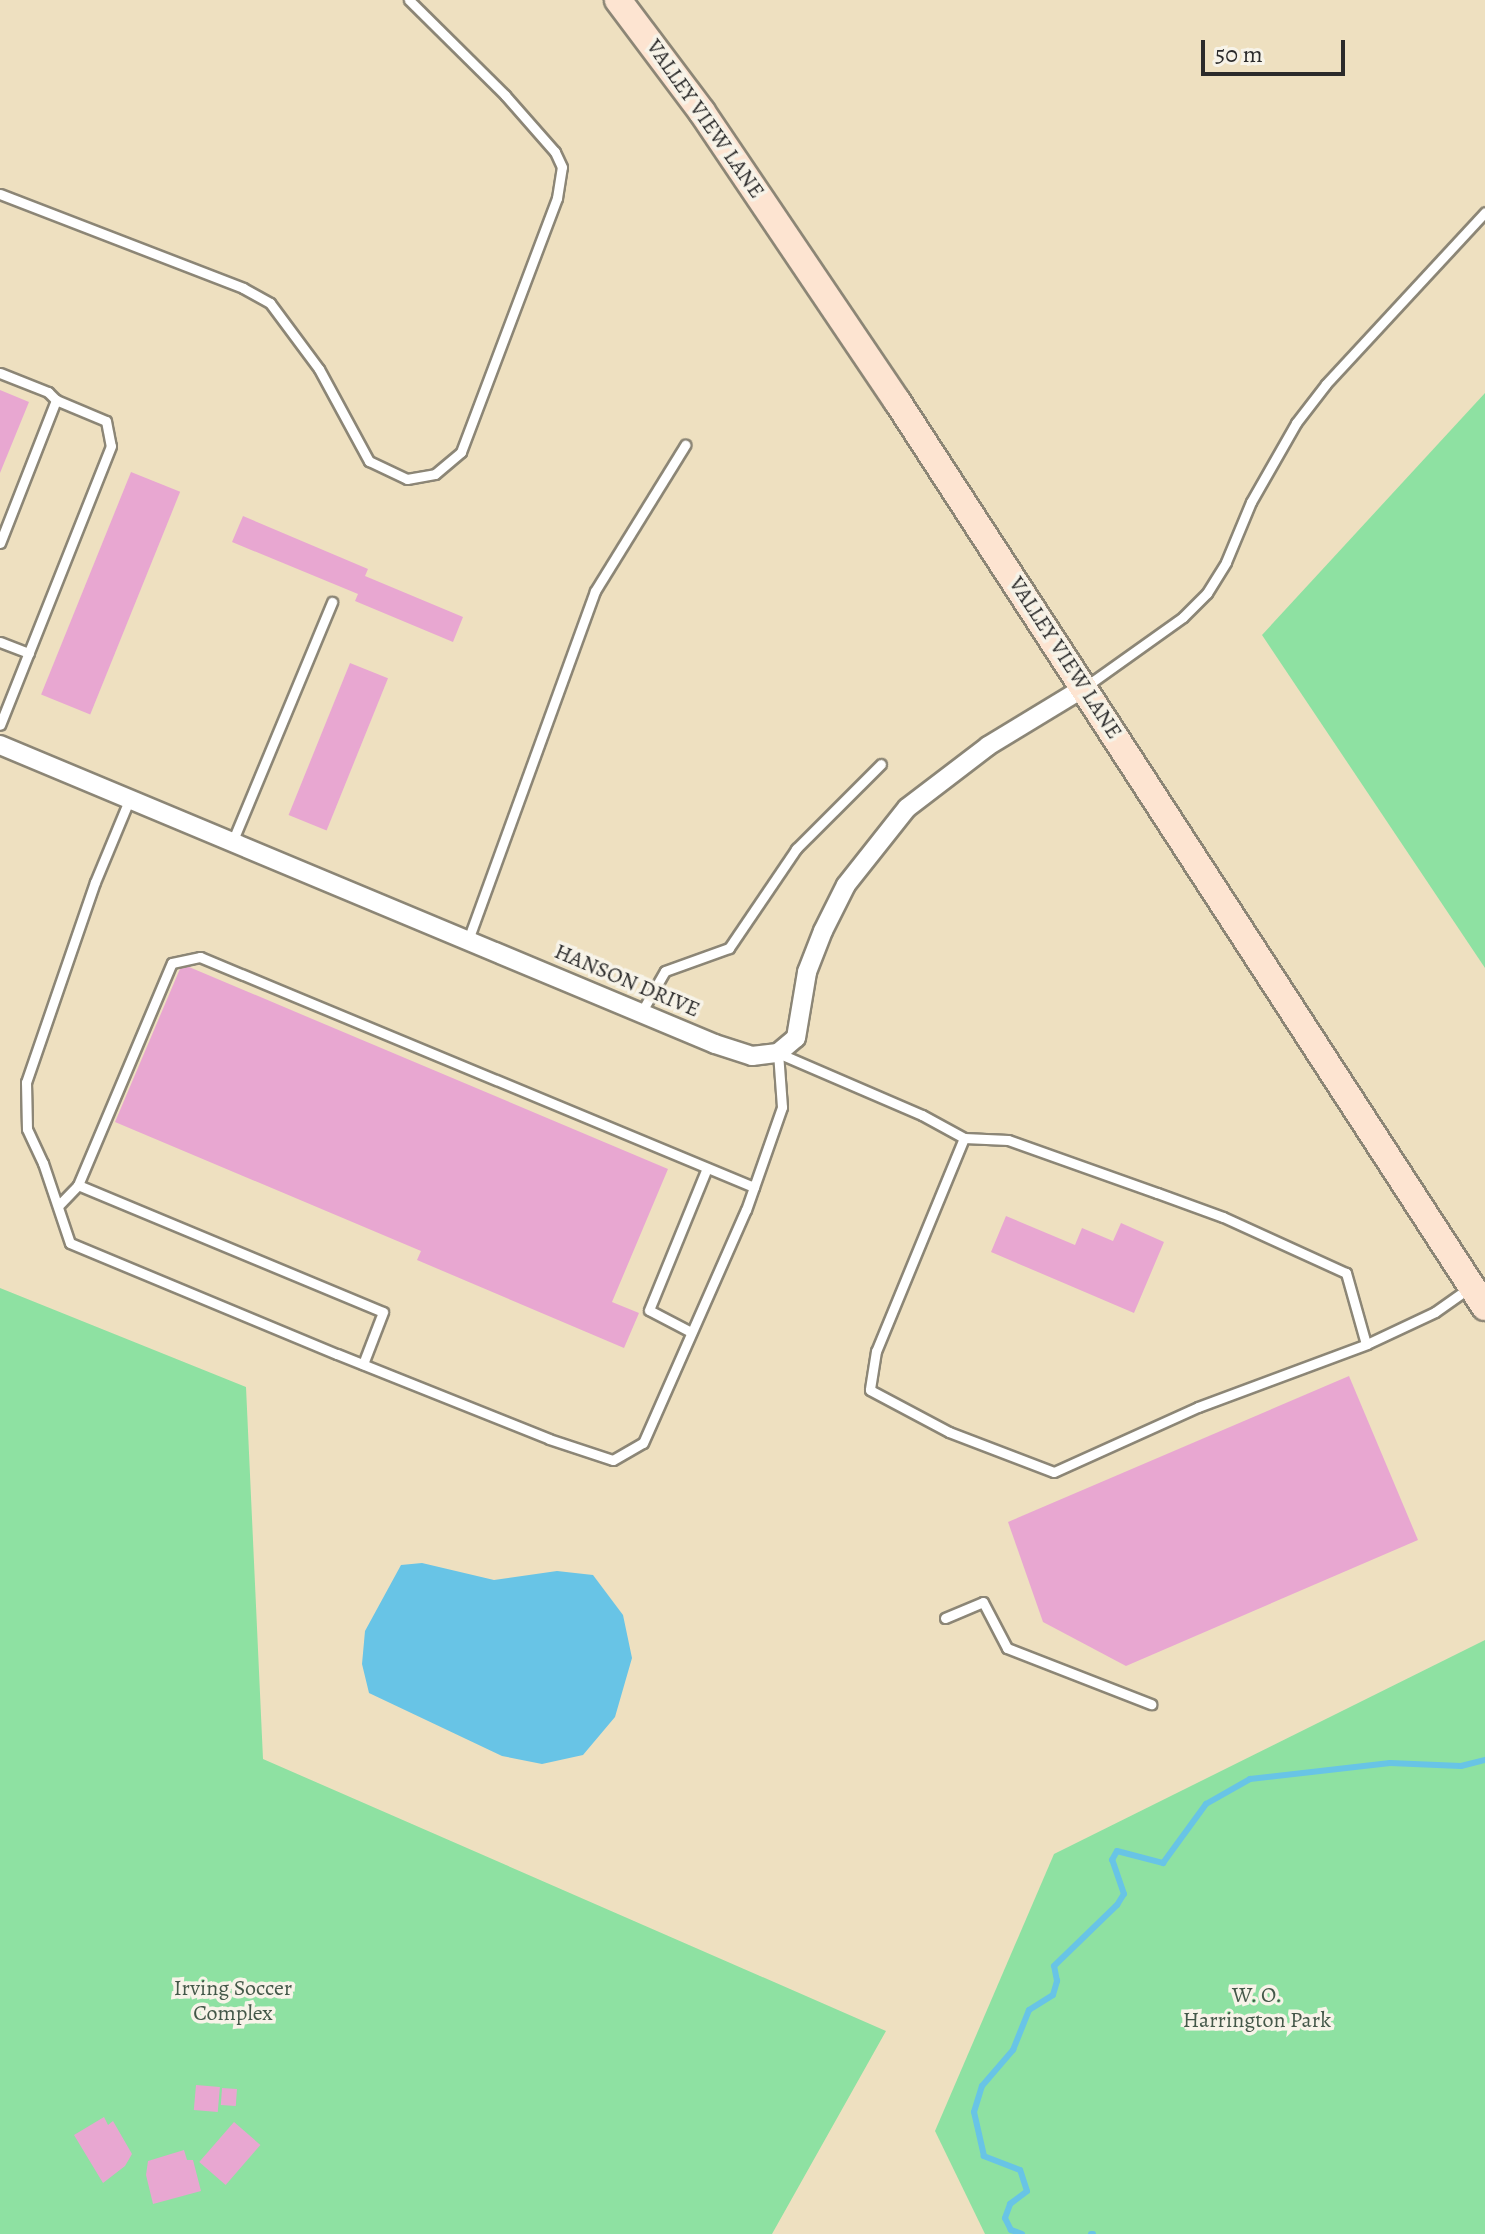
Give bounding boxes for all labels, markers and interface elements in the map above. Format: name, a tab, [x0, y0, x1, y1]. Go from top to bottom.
scale bar	[1205, 24, 1349, 74]
street label: VALLEY VIEW LANE	[640, 34, 770, 204]
text: 50 m	[1215, 38, 1263, 70]
street label: VALLEY VIEW LANE	[1003, 572, 1127, 744]
street label: HANSON DRIVE	[550, 938, 704, 1024]
park label: Irving Soccer Complex	[174, 1975, 292, 2026]
park label: W. O. Harrington Park	[1183, 1982, 1331, 2034]

